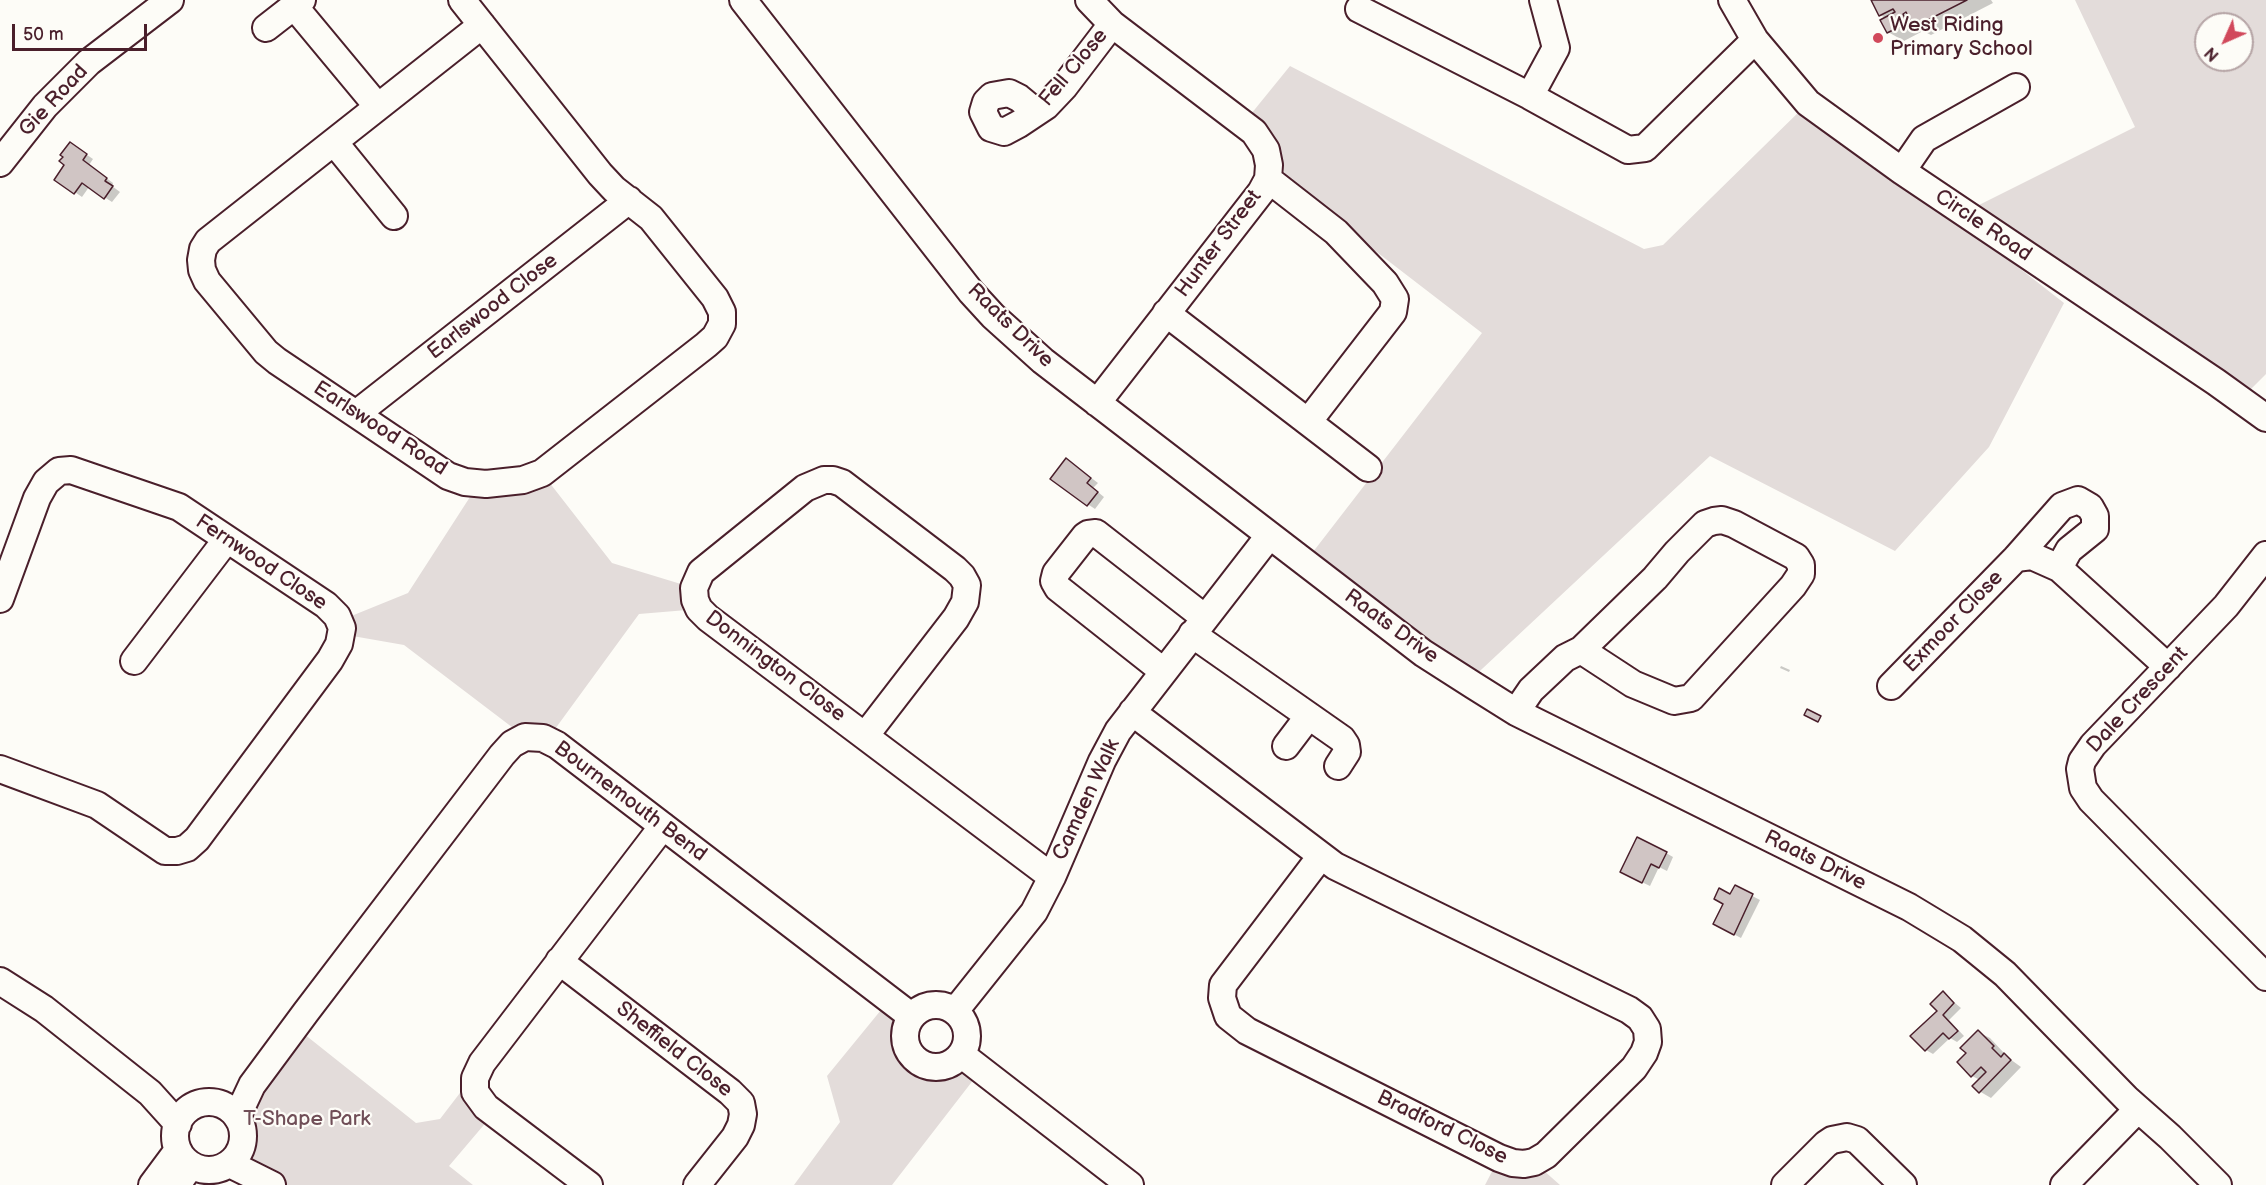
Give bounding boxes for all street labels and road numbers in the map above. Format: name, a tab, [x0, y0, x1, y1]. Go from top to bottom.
street label: Fell Close	[1034, 24, 1114, 112]
street label: Gie Road	[14, 60, 94, 142]
street label: Circle Road	[1930, 184, 2036, 268]
street label: Hunter Street	[1170, 185, 1268, 303]
street label: Earlswood Close	[423, 248, 563, 366]
street label: Raats Drive	[962, 279, 1058, 373]
street label: Earlswood Road	[308, 376, 452, 482]
street label: Fernwood Close	[190, 510, 332, 616]
street label: Exmoor Close	[1899, 566, 2009, 678]
street label: Raats Drive	[1339, 584, 1443, 670]
street label: Donnington Close	[700, 606, 850, 728]
street label: Dale Crescent	[2082, 642, 2194, 758]
street label: Camden Walk	[1048, 735, 1126, 865]
street label: Bournemouth Bend	[549, 736, 711, 868]
street label: Raats Drive	[1760, 825, 1870, 897]
street label: Sheffield Close	[611, 997, 737, 1103]
street label: Bradford Close	[1373, 1086, 1511, 1170]

